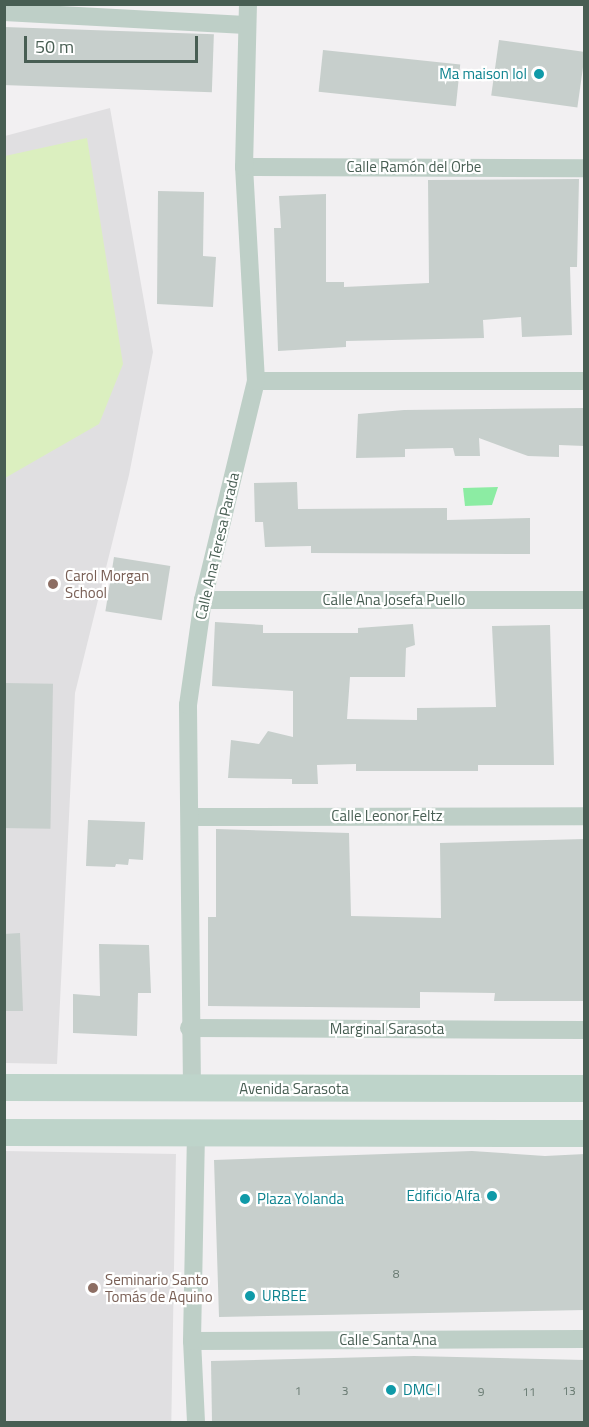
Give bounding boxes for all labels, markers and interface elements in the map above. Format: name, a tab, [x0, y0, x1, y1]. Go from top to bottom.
scale bar	[27, 24, 201, 62]
text: 50 m	[35, 33, 74, 60]
place label: Ma maison lol	[439, 65, 527, 83]
marker: Ma maison lol	[532, 67, 546, 81]
street label: Calle Ramón del Orbe	[347, 158, 481, 176]
street label: Calle Ana Teresa Parada	[191, 471, 243, 621]
place label: Carol Morgan School	[65, 566, 149, 601]
marker: Carol Morgan School	[46, 577, 60, 591]
street label: Calle Ana Josefa Puello	[322, 591, 466, 609]
street label: Calle Leonor Feltz	[331, 807, 443, 825]
street label: Marginal Sarasota	[330, 1020, 444, 1038]
street label: Avenida Sarasota	[239, 1080, 349, 1098]
place label: Edificio Alfa	[406, 1187, 480, 1205]
marker: Edificio Alfa	[485, 1189, 499, 1203]
place label: Plaza Yolanda	[257, 1190, 344, 1208]
marker: Plaza Yolanda	[238, 1192, 252, 1206]
house number: 8	[393, 1267, 399, 1281]
place label: Seminario Santo Tomás de Aquino	[105, 1270, 213, 1305]
marker: Seminario Santo Tomás de Aquino	[86, 1281, 100, 1295]
place label: URBEE	[262, 1287, 307, 1305]
marker: URBEE	[243, 1289, 257, 1303]
street label: Calle Santa Ana	[339, 1331, 437, 1349]
place label: DMC I	[403, 1381, 440, 1399]
marker: DMC I	[384, 1383, 398, 1397]
house number: 1	[295, 1384, 301, 1398]
house number: 3	[342, 1384, 348, 1398]
house number: 13	[562, 1384, 576, 1398]
house number: 9	[478, 1385, 484, 1399]
house number: 11	[522, 1385, 536, 1399]

